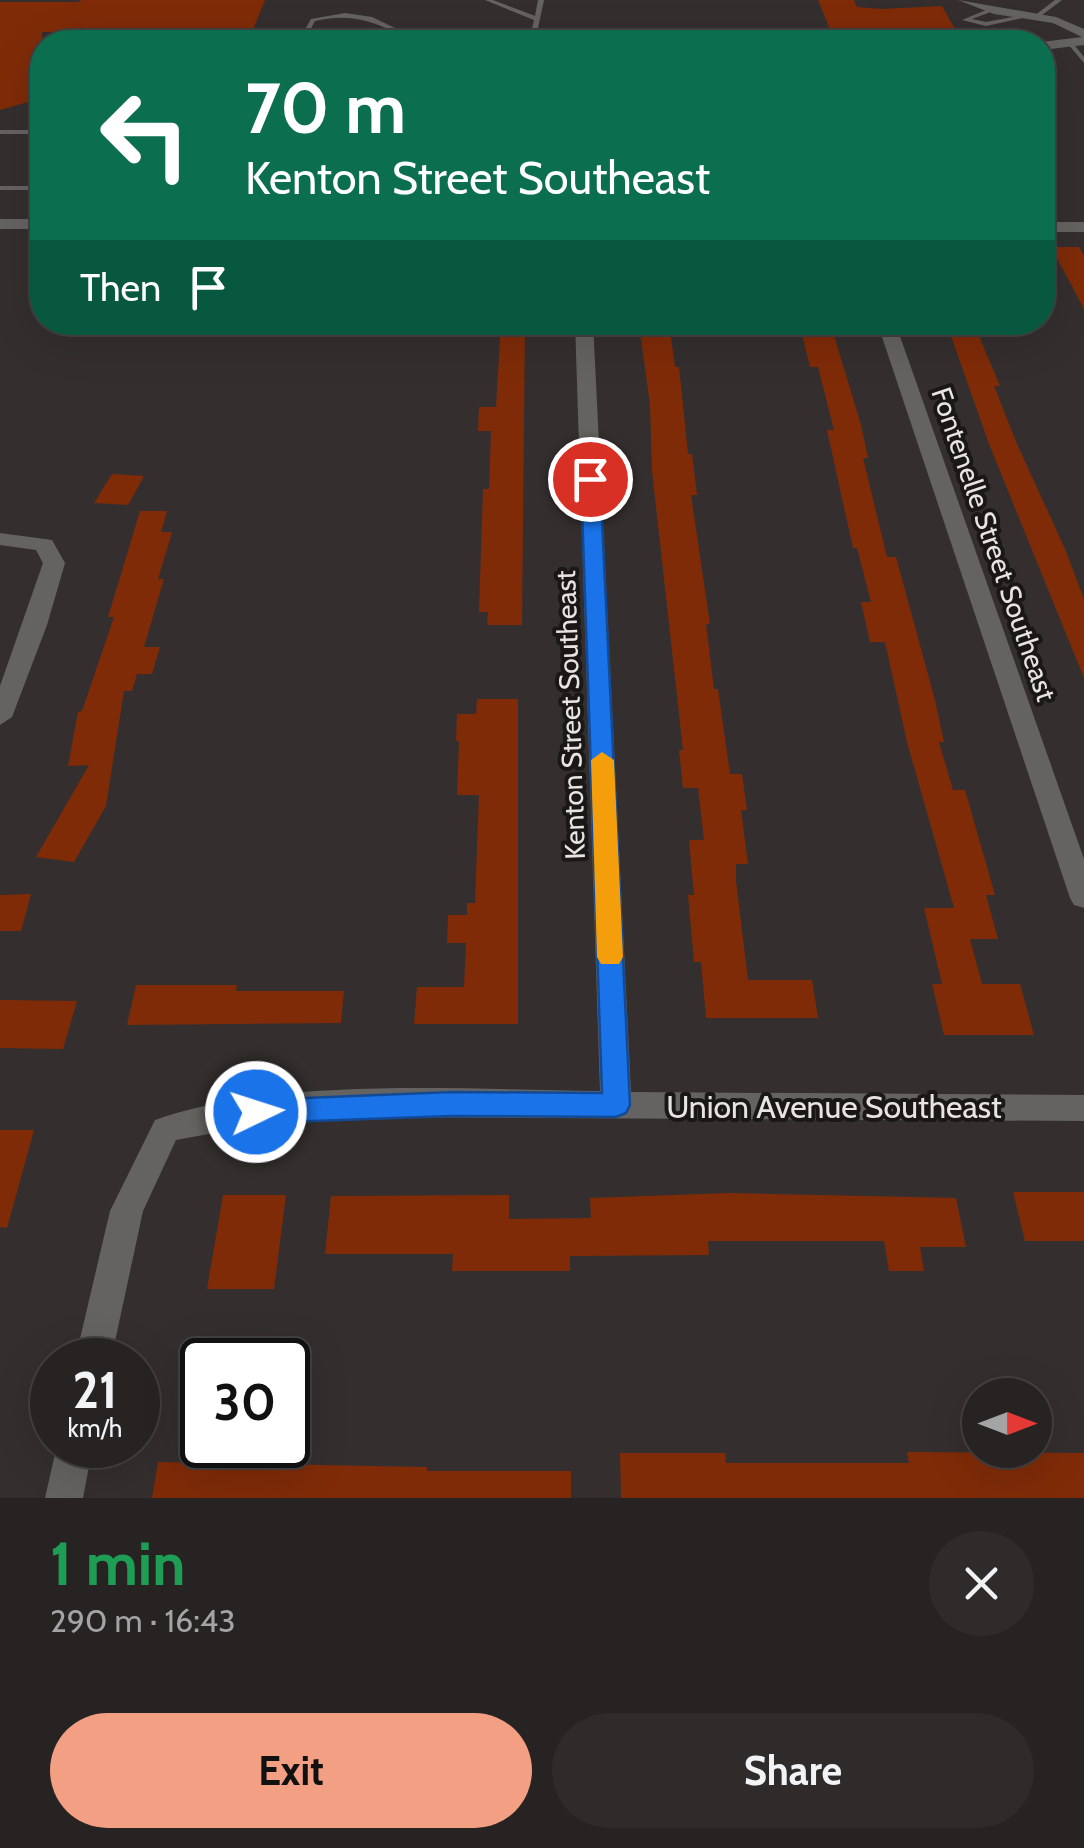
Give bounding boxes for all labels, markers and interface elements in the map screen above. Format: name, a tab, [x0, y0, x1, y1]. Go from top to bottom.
text: 70 m	[245, 65, 406, 151]
icon: left	[80, 70, 210, 200]
text: Kenton Street Southeast	[245, 151, 710, 205]
icon: arrive	[181, 260, 236, 315]
text: Then	[80, 264, 161, 311]
street label: Fontenelle Street Southeast	[924, 383, 1064, 705]
pin	[548, 437, 633, 522]
icon: arrive	[563, 452, 618, 507]
street label: Kenton Street Southeast	[548, 570, 592, 860]
position arrow	[204, 1060, 308, 1164]
street label: Union Avenue Southeast	[666, 1087, 1002, 1126]
speed limit sign: 30	[180, 1338, 310, 1468]
text: 21	[73, 1360, 117, 1421]
north arrow	[962, 1378, 1052, 1468]
map controls	[962, 1378, 1052, 1468]
text: km/h	[68, 1413, 122, 1443]
text: 1 min	[50, 1527, 185, 1600]
button: close	[929, 1531, 1034, 1636]
text: 290 m · 16:43	[50, 1601, 236, 1640]
button: Exit	[50, 1713, 532, 1828]
button: Share	[552, 1713, 1034, 1828]

